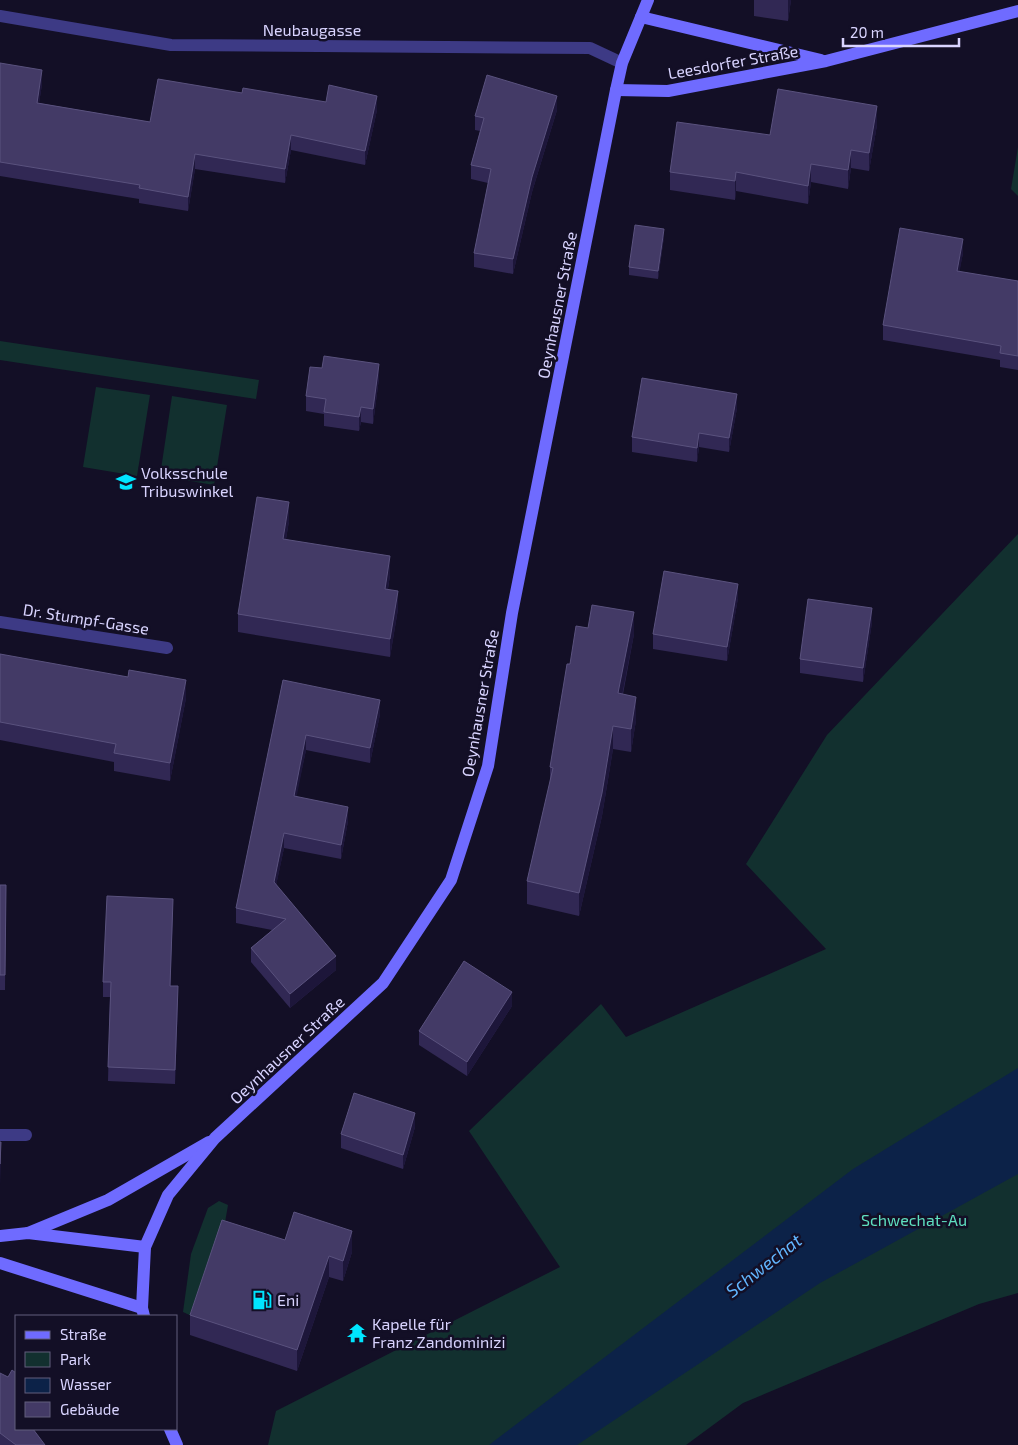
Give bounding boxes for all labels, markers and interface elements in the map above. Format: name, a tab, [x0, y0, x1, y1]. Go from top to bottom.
scale bar	[843, 15, 959, 47]
street label: Neubaugasse	[263, 20, 361, 39]
text: 20 m	[850, 23, 884, 41]
street label: Leesdorfer Straße	[666, 41, 800, 82]
street label: Oeynhausner Straße	[533, 230, 580, 380]
place label: Volksschule Tribuswinkel	[141, 463, 234, 500]
school or university icon: Volksschule Tribuswinkel	[115, 471, 137, 493]
street label: Dr. Stumpf-Gasse	[22, 599, 150, 638]
street label: Oeynhausner Straße	[457, 628, 502, 778]
street label: Oeynhausner Straße	[226, 992, 348, 1108]
park label: Schwechat-Au	[861, 1210, 967, 1229]
water label: Schwechat	[721, 1229, 806, 1302]
fuel station icon: Eni	[251, 1289, 273, 1311]
place label: Eni	[277, 1290, 299, 1309]
place label: Kapelle für Franz Zandominizi	[372, 1314, 505, 1351]
legend	[15, 1315, 178, 1430]
temple icon: Kapelle für Franz Zandominizi	[346, 1322, 368, 1344]
text: Straße	[60, 1325, 106, 1343]
text: Park	[60, 1350, 91, 1368]
text: Wasser	[60, 1375, 112, 1393]
text: Gebäude	[60, 1400, 119, 1418]

